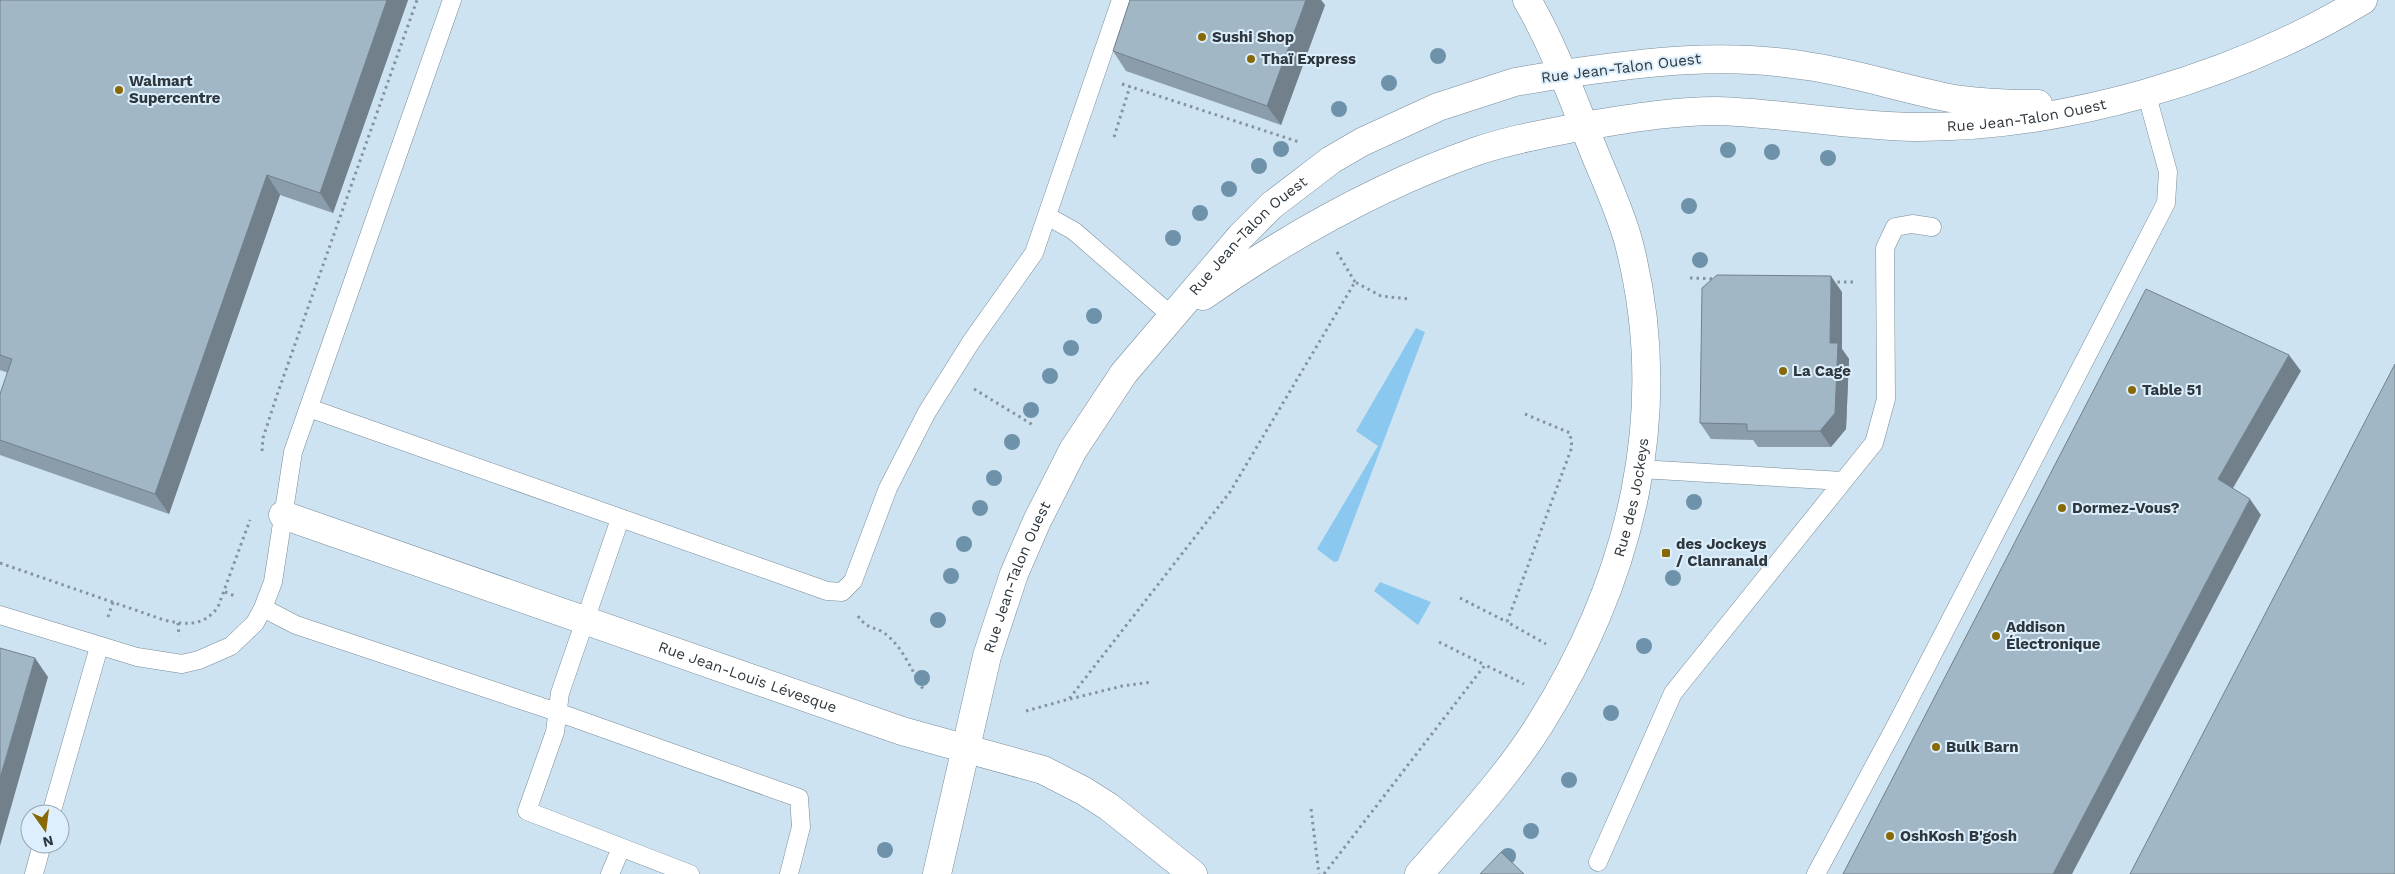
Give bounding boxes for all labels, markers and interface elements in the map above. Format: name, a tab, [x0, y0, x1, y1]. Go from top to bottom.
place label: Sushi Shop	[1212, 28, 1294, 46]
marker: Sushi Shop	[1196, 31, 1208, 43]
street label: Rue Jean-Talon Ouest	[1540, 49, 1703, 87]
place label: Thaï Express	[1261, 50, 1356, 68]
marker: Thaï Express	[1245, 53, 1257, 65]
place label: Walmart Supercentre	[129, 72, 221, 107]
marker: Walmart Supercentre	[113, 84, 125, 96]
street label: Rue Jean-Talon Ouest	[1946, 95, 2109, 135]
street label: Rue Jean-Talon Ouest	[1185, 172, 1311, 299]
place label: La Cage	[1793, 362, 1851, 380]
marker: La Cage	[1777, 365, 1789, 377]
place label: Table 51	[2142, 381, 2202, 399]
marker: Table 51	[2126, 384, 2138, 396]
street label: Rue des Jockeys	[1610, 437, 1652, 559]
street label: Rue Jean-Talon Ouest	[980, 498, 1055, 655]
place label: Dormez-Vous?	[2072, 499, 2180, 517]
marker: Dormez-Vous?	[2056, 502, 2068, 514]
place label: des Jockeys / Clanranald	[1676, 535, 1768, 570]
marker: des Jockeys / Clanranald	[1660, 547, 1672, 559]
place label: Addison Électronique	[2006, 618, 2101, 653]
marker: Addison Électronique	[1990, 630, 2002, 642]
street label: Rue Jean-Louis Lévesque	[656, 638, 839, 717]
place label: Bulk Barn	[1946, 738, 2019, 756]
marker: Bulk Barn	[1930, 741, 1942, 753]
north arrow	[20, 804, 70, 854]
place label: OshKosh B'gosh	[1900, 827, 2017, 845]
marker: OshKosh B'gosh	[1884, 830, 1896, 842]
text: N	[41, 833, 55, 851]

